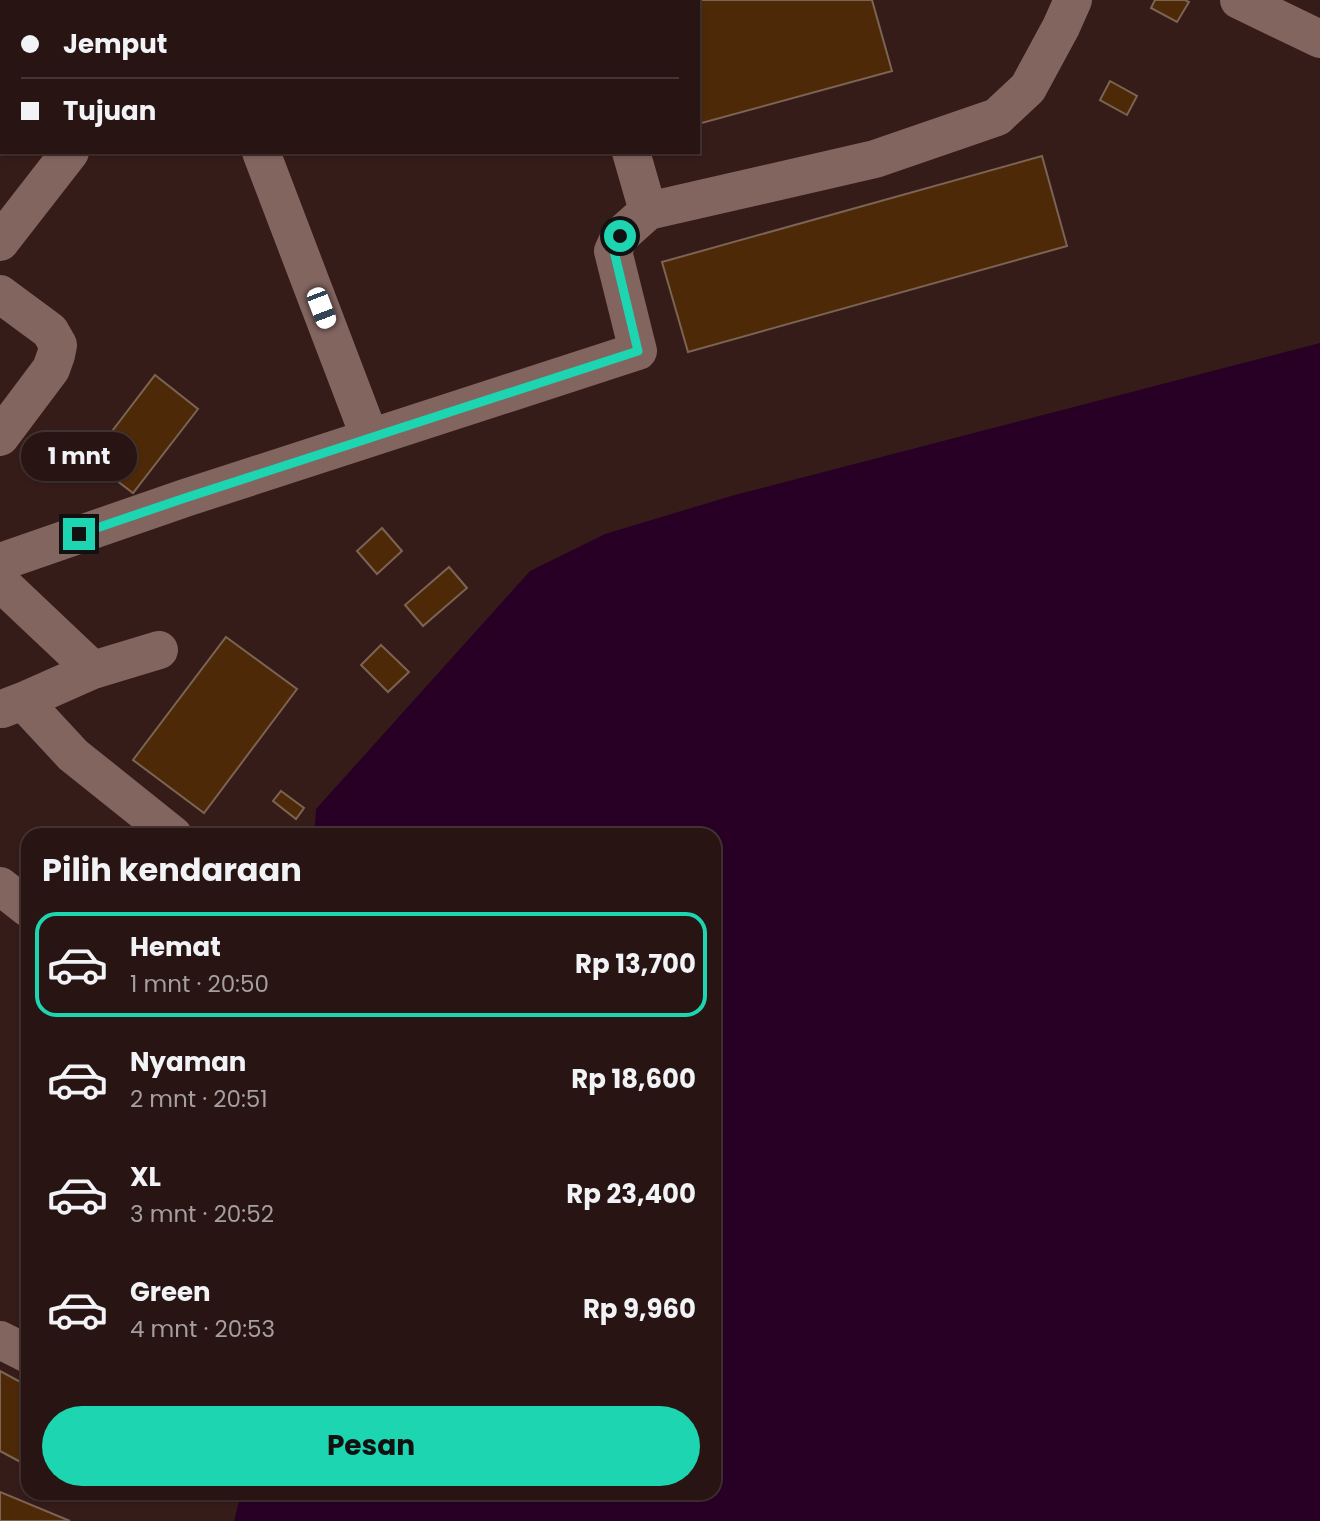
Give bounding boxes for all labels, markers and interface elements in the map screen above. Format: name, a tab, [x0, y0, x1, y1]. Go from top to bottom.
text: Jemput	[63, 26, 167, 62]
text: Tujuan	[63, 93, 156, 129]
route start	[604, 220, 636, 252]
car	[304, 285, 339, 331]
callout: 1 mnt	[21, 433, 137, 482]
text: 1 mnt	[48, 440, 110, 472]
route end	[63, 518, 95, 550]
text: Pilih kendaraan	[42, 847, 302, 892]
text: Hemat	[130, 929, 221, 965]
icon: car	[46, 933, 109, 996]
text: Rp 13,700	[575, 946, 696, 982]
text: 1 mnt · 20:50	[130, 968, 269, 1000]
text: Nyaman	[130, 1044, 246, 1080]
icon: car	[46, 1048, 109, 1111]
text: Rp 18,600	[571, 1061, 696, 1097]
text: 2 mnt · 20:51	[130, 1083, 268, 1115]
text: XL	[130, 1159, 161, 1195]
icon: car	[46, 1163, 109, 1226]
text: Rp 23,400	[566, 1176, 696, 1212]
text: 3 mnt · 20:52	[130, 1198, 274, 1230]
text: Green	[130, 1274, 211, 1310]
icon: car	[46, 1278, 109, 1341]
text: Rp 9,960	[583, 1291, 696, 1327]
text: 4 mnt · 20:53	[130, 1313, 275, 1345]
button: Pesan	[42, 1406, 700, 1486]

